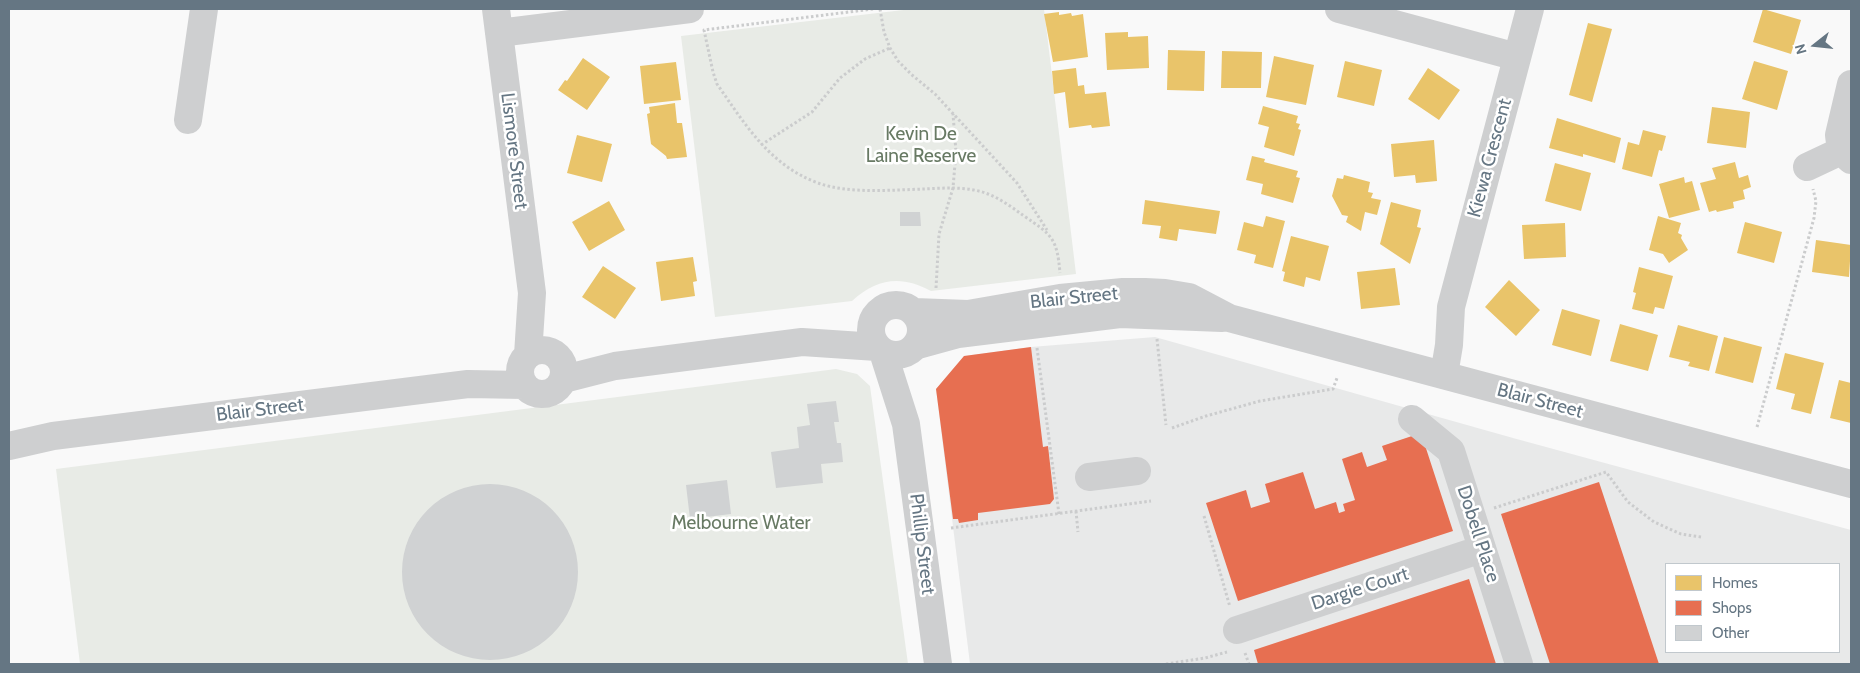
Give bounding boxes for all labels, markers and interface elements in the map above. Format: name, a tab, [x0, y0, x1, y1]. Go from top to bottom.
north arrow	[1790, 20, 1840, 70]
text: N	[1791, 42, 1811, 56]
street label: Lismore Street	[496, 91, 532, 211]
street label: Kiewa Crescent	[1463, 96, 1517, 220]
park label: Kevin De Laine Reserve	[866, 123, 976, 167]
street label: Blair Street	[1029, 282, 1119, 314]
street label: Blair Street	[1495, 379, 1585, 423]
street label: Blair Street	[215, 393, 305, 427]
street label: Dobell Place	[1452, 483, 1504, 585]
street label: Phillip Street	[904, 492, 940, 596]
park label: Melbourne Water	[671, 512, 811, 534]
street label: Dargie Court	[1309, 563, 1411, 615]
legend	[1665, 563, 1840, 653]
text: Homes	[1712, 574, 1758, 592]
text: Shops	[1712, 599, 1752, 617]
text: Other	[1712, 624, 1749, 642]

